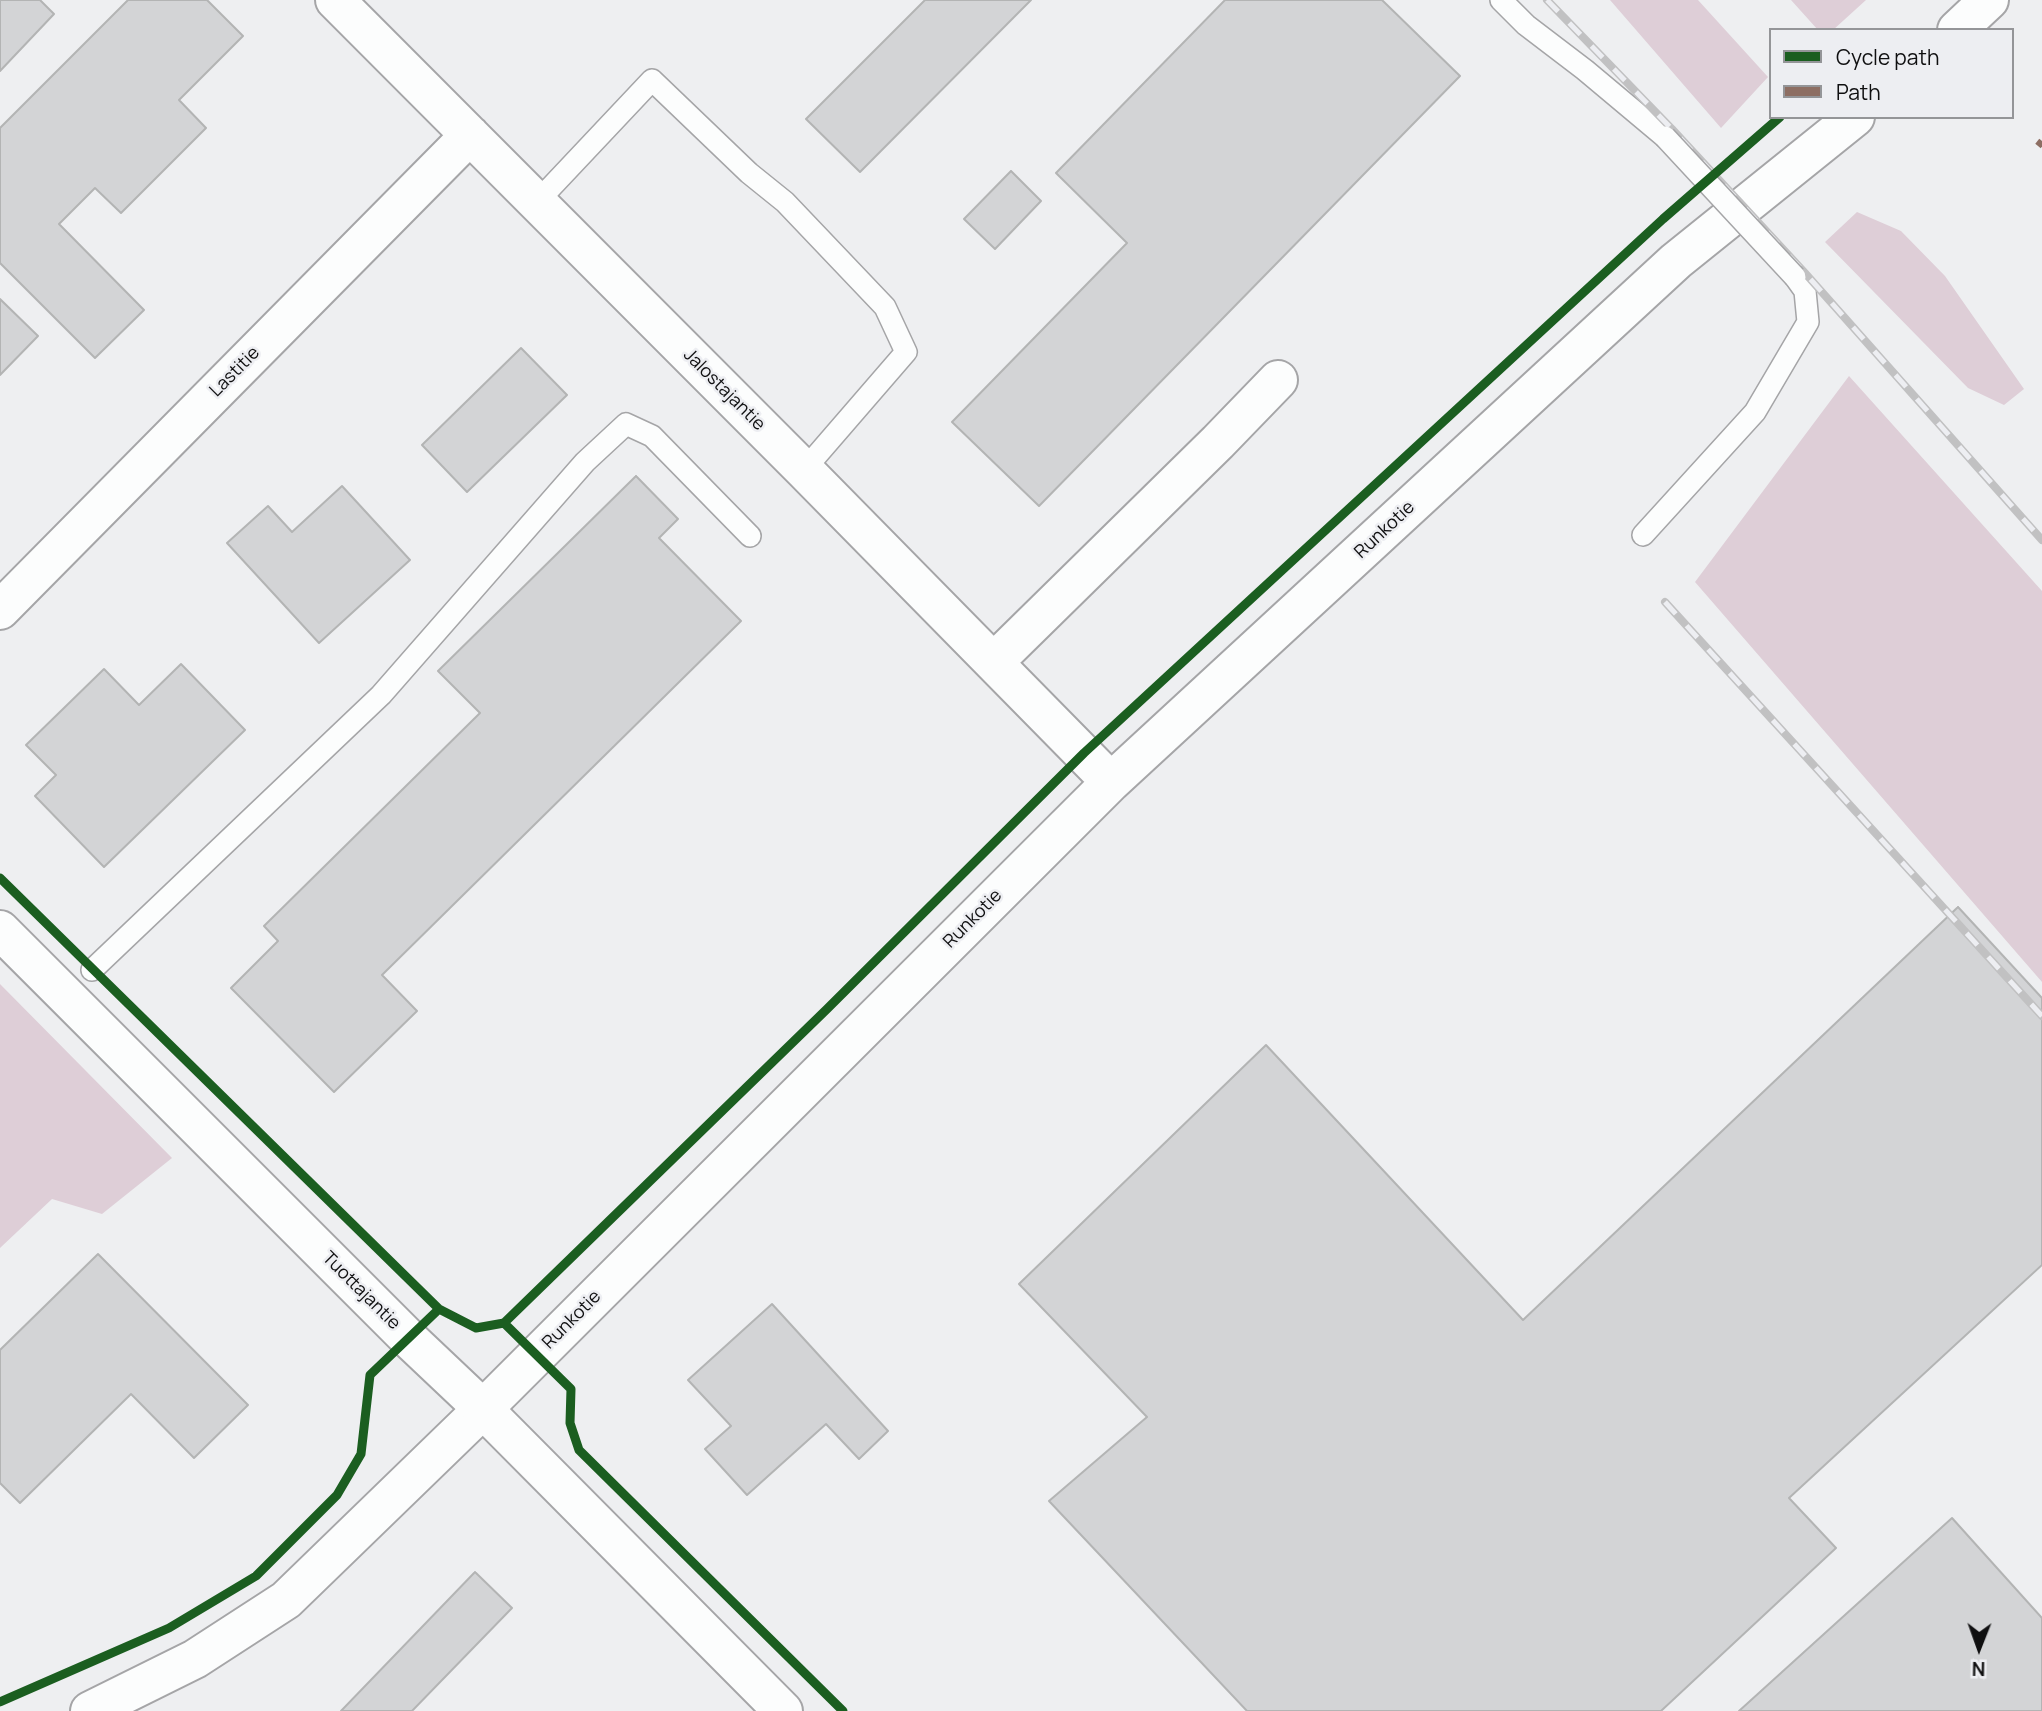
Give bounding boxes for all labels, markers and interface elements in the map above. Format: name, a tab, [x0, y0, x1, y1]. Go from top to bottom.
legend	[1769, 28, 2014, 119]
text: Cycle path	[1836, 43, 1939, 71]
text: Path	[1836, 78, 1881, 106]
street label: Lastitie	[205, 342, 265, 402]
street label: Jalostajantie	[679, 345, 769, 435]
street label: Runkotie	[1351, 497, 1419, 563]
street label: Runkotie	[939, 885, 1007, 953]
street label: Tuottajantie	[317, 1247, 405, 1335]
street label: Runkotie	[538, 1286, 606, 1354]
north arrow	[1944, 1613, 2014, 1683]
text: N	[1972, 1656, 1986, 1682]

